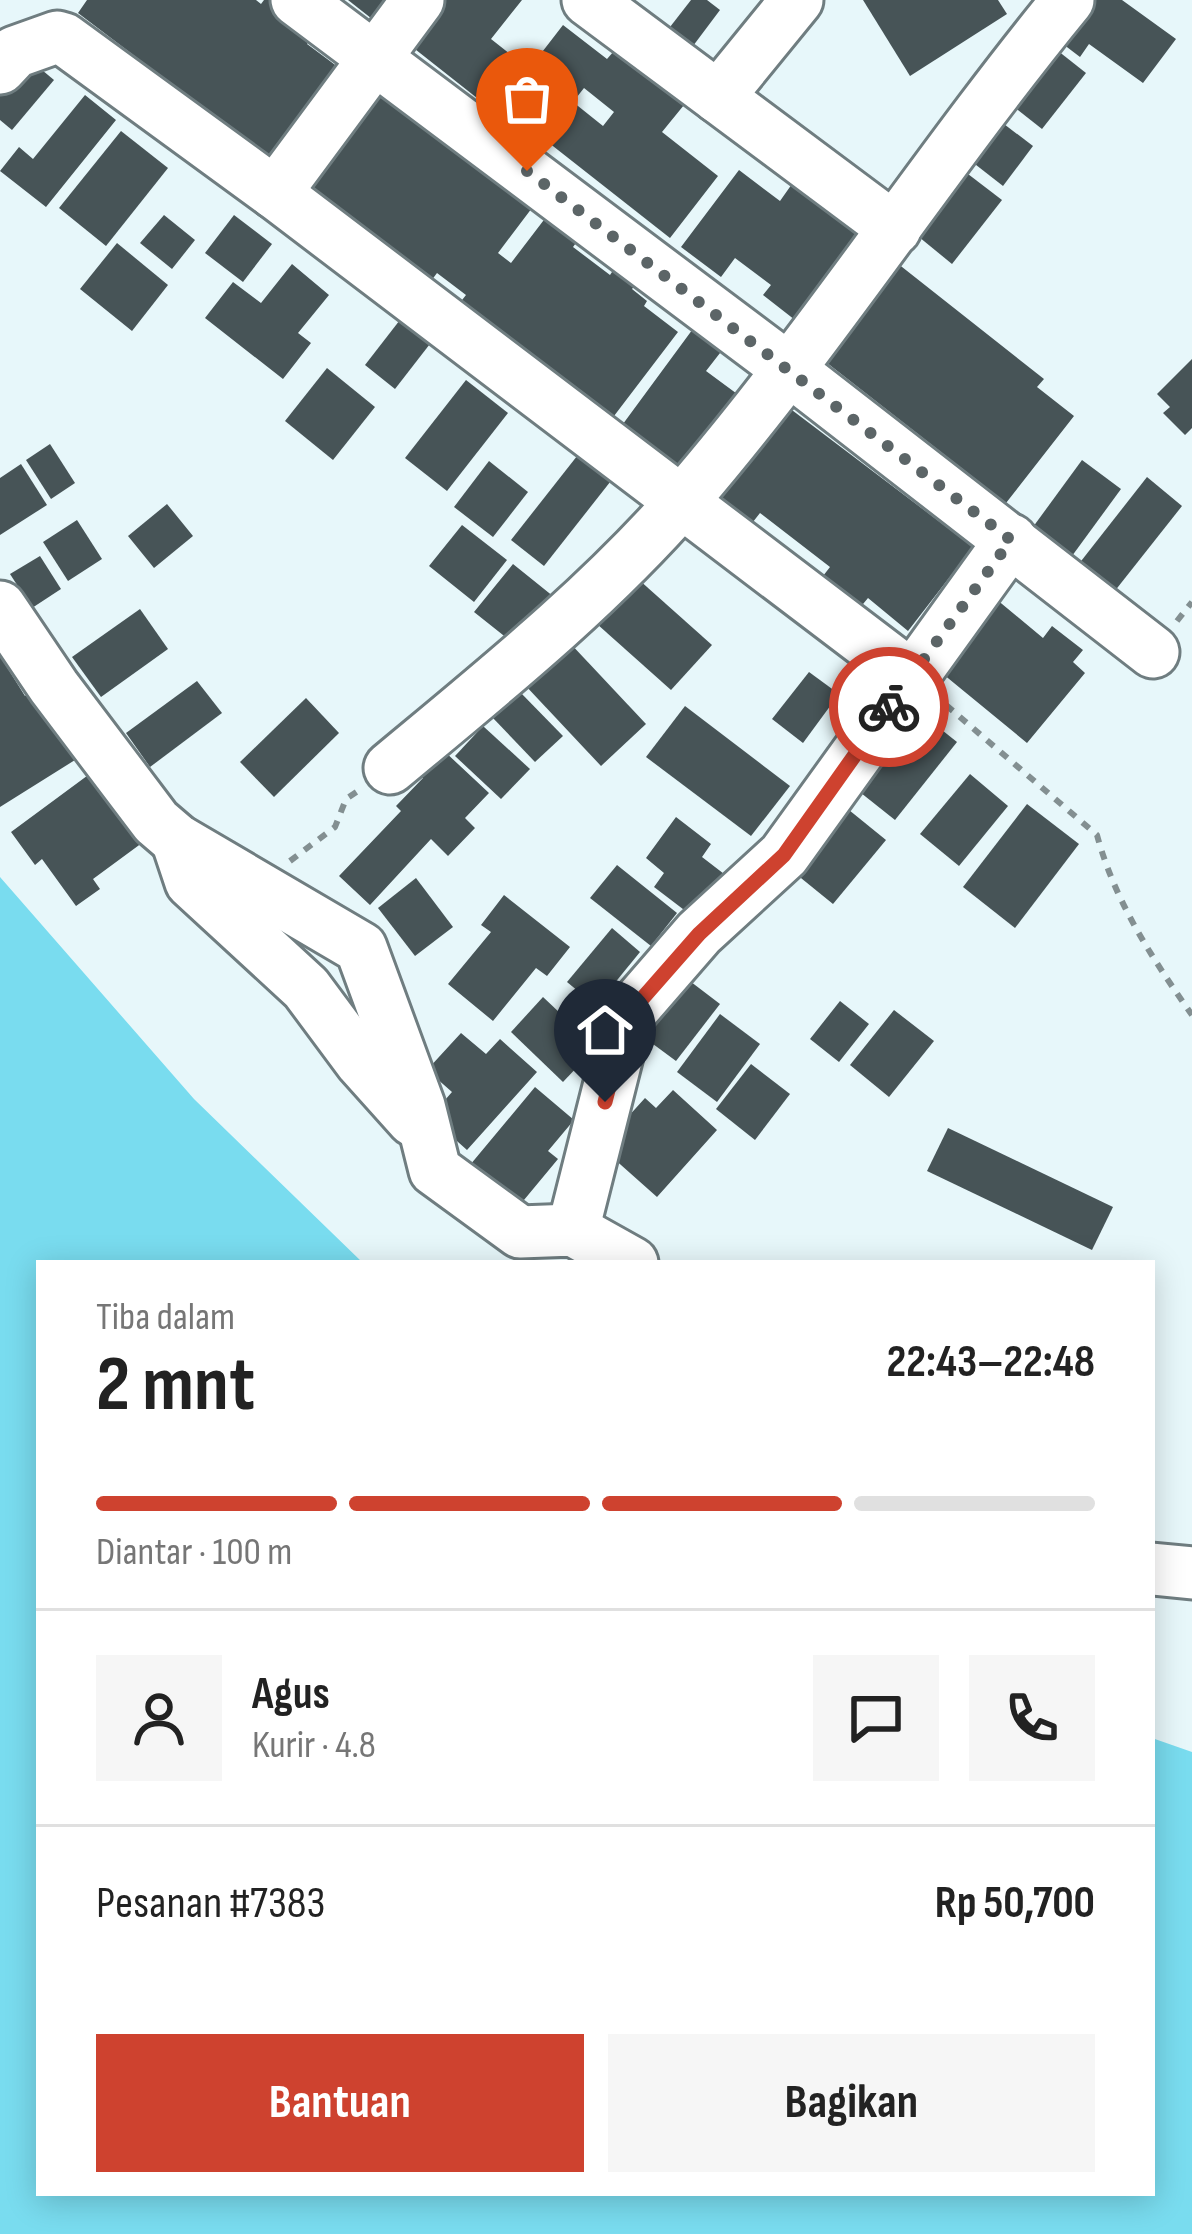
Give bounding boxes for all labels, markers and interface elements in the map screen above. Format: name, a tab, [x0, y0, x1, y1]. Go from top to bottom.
pin	[476, 48, 578, 171]
icon: bag	[494, 66, 560, 132]
courier	[829, 647, 949, 767]
icon: bike	[856, 674, 922, 740]
pin	[554, 979, 656, 1102]
icon: home	[572, 997, 638, 1063]
text: Tiba dalam	[96, 1294, 235, 1341]
text: 22:43–22:48	[887, 1335, 1095, 1390]
text: 2 mnt	[96, 1339, 255, 1432]
text: Diantar · 100 m	[96, 1529, 292, 1576]
button: person	[96, 1655, 222, 1781]
button: chat	[813, 1655, 939, 1781]
button: phone	[969, 1655, 1095, 1781]
text: Agus	[252, 1667, 330, 1722]
text: Kurir · 4.8	[252, 1722, 376, 1769]
text: Pesanan #7383	[96, 1876, 325, 1931]
text: Rp 50,700	[935, 1876, 1095, 1931]
button: Bantuan	[96, 2034, 584, 2172]
button: Bagikan	[608, 2034, 1095, 2172]

